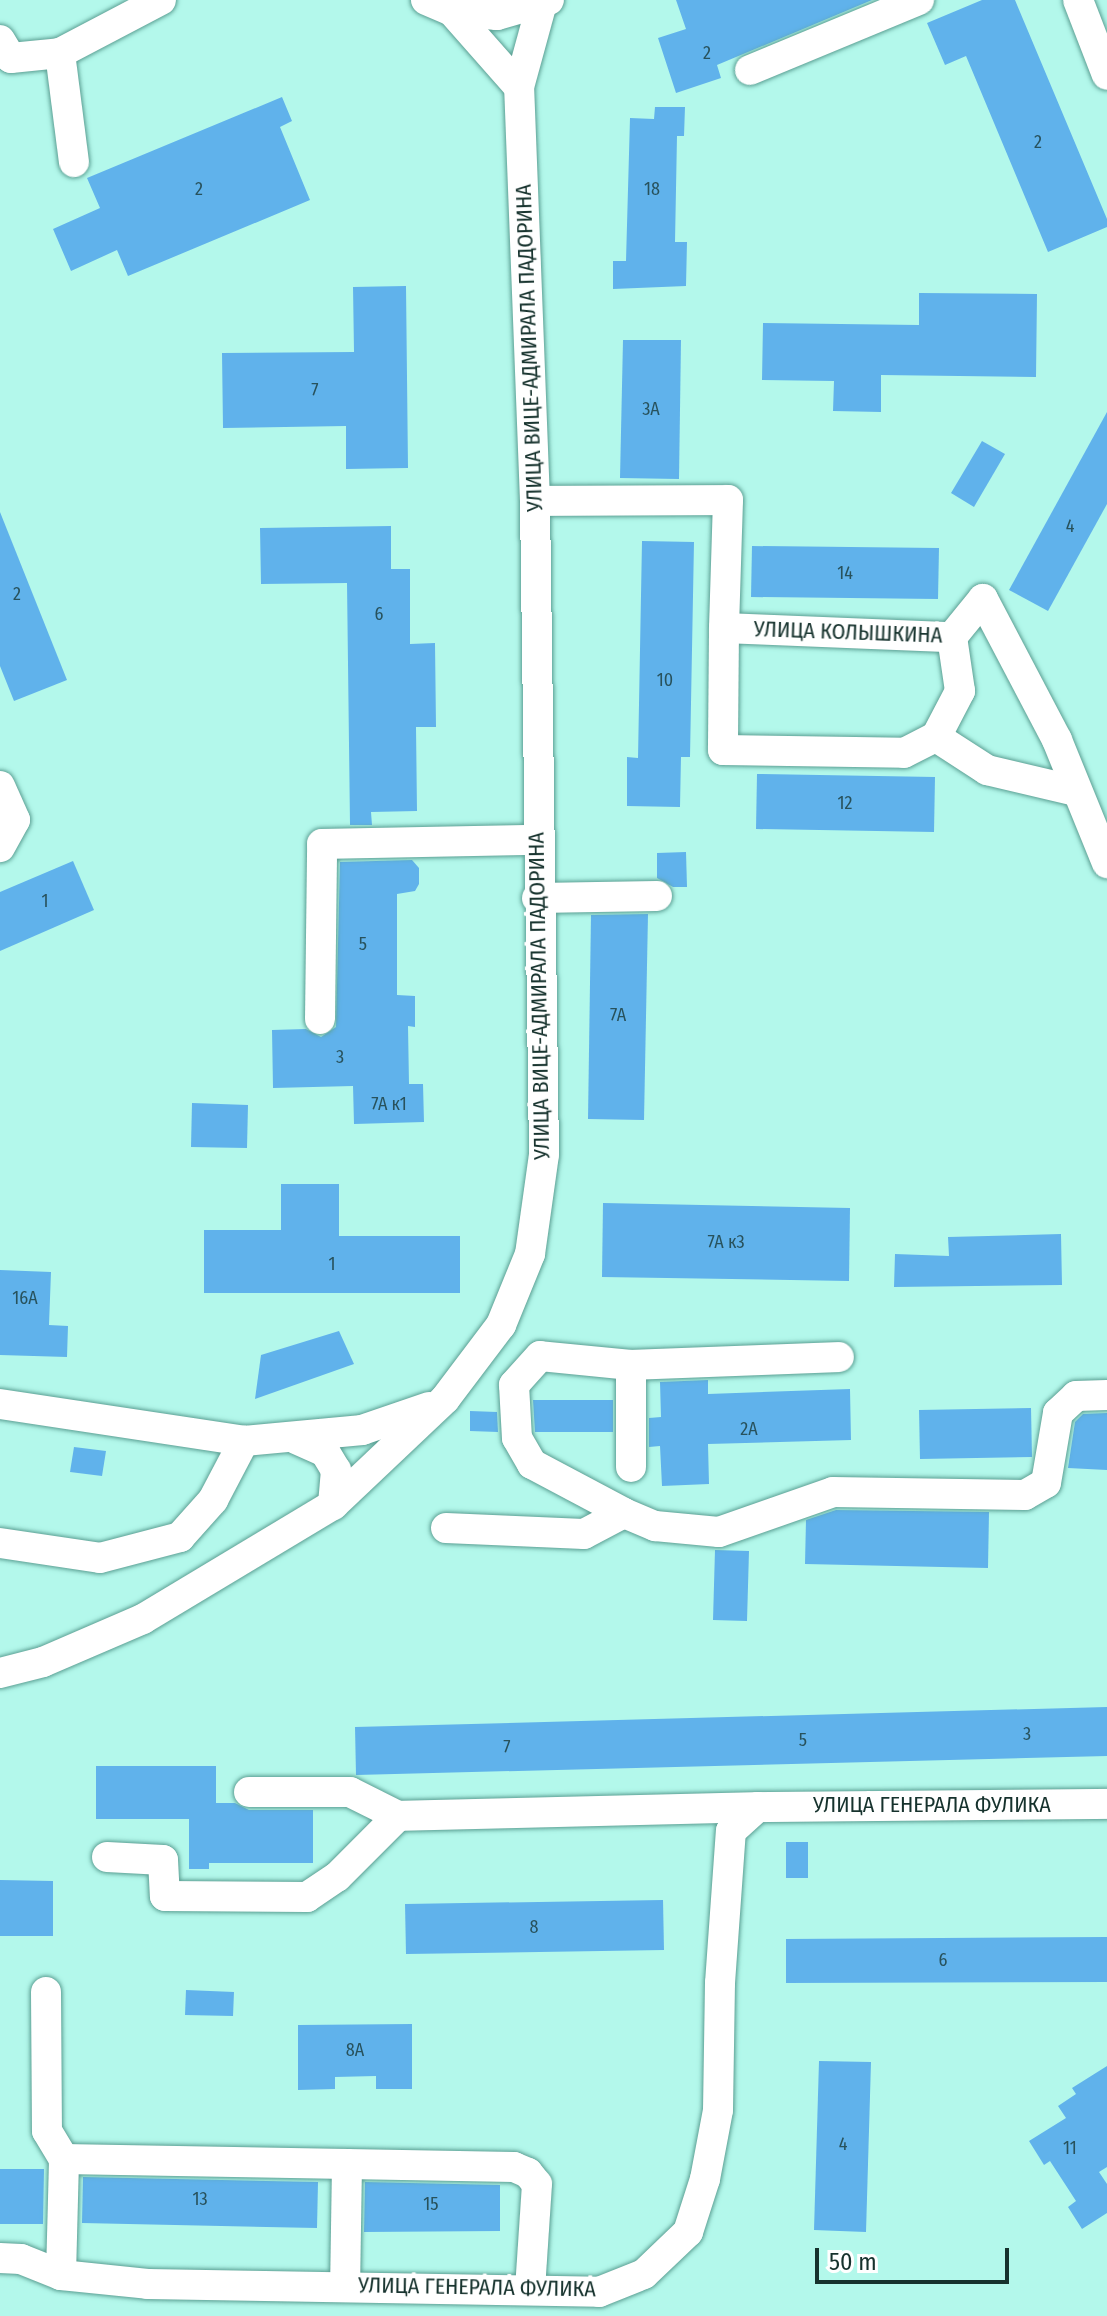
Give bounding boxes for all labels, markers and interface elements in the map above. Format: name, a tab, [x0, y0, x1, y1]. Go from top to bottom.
house number: 2	[703, 42, 711, 64]
house number: 2	[1034, 131, 1042, 153]
house number: 2	[195, 178, 203, 200]
house number: 18	[644, 178, 660, 200]
street label: УЛИЦА ВИЦЕ-АДМИРАЛА ПАДОРИНА	[510, 184, 548, 512]
house number: 7	[311, 379, 319, 401]
house number: 3А	[642, 398, 660, 420]
house number: 4	[1066, 515, 1074, 537]
house number: 14	[837, 562, 853, 584]
house number: 2	[13, 583, 21, 605]
house number: 6	[375, 603, 383, 625]
street label: УЛИЦА КОЛЫШКИНА	[753, 616, 943, 648]
house number: 10	[657, 669, 673, 691]
house number: 12	[838, 792, 852, 814]
street label: УЛИЦА ВИЦЕ-АДМИРАЛА ПАДОРИНА	[523, 832, 555, 1160]
house number: 1	[41, 890, 49, 912]
house number: 5	[359, 933, 367, 955]
house number: 7А	[610, 1004, 626, 1026]
house number: 3	[336, 1046, 344, 1068]
house number: 7А к1	[371, 1093, 407, 1115]
house number: 7А к3	[707, 1231, 745, 1253]
house number: 1	[328, 1253, 336, 1275]
house number: 16А	[12, 1287, 38, 1309]
house number: 2А	[740, 1418, 758, 1440]
house number: 3	[1023, 1723, 1031, 1745]
house number: 5	[799, 1729, 807, 1751]
house number: 7	[503, 1736, 511, 1758]
street label: УЛИЦА ГЕНЕРАЛА ФУЛИКА	[813, 1792, 1051, 1818]
house number: 8	[530, 1916, 538, 1938]
house number: 6	[939, 1949, 947, 1971]
house number: 8А	[346, 2039, 364, 2061]
house number: 4	[839, 2133, 847, 2155]
house number: 11	[1063, 2137, 1077, 2159]
house number: 13	[192, 2188, 208, 2210]
house number: 15	[423, 2193, 439, 2215]
scale bar	[819, 2232, 1013, 2282]
text: 50 m	[829, 2248, 877, 2276]
street label: УЛИЦА ГЕНЕРАЛА ФУЛИКА	[358, 2272, 596, 2302]

